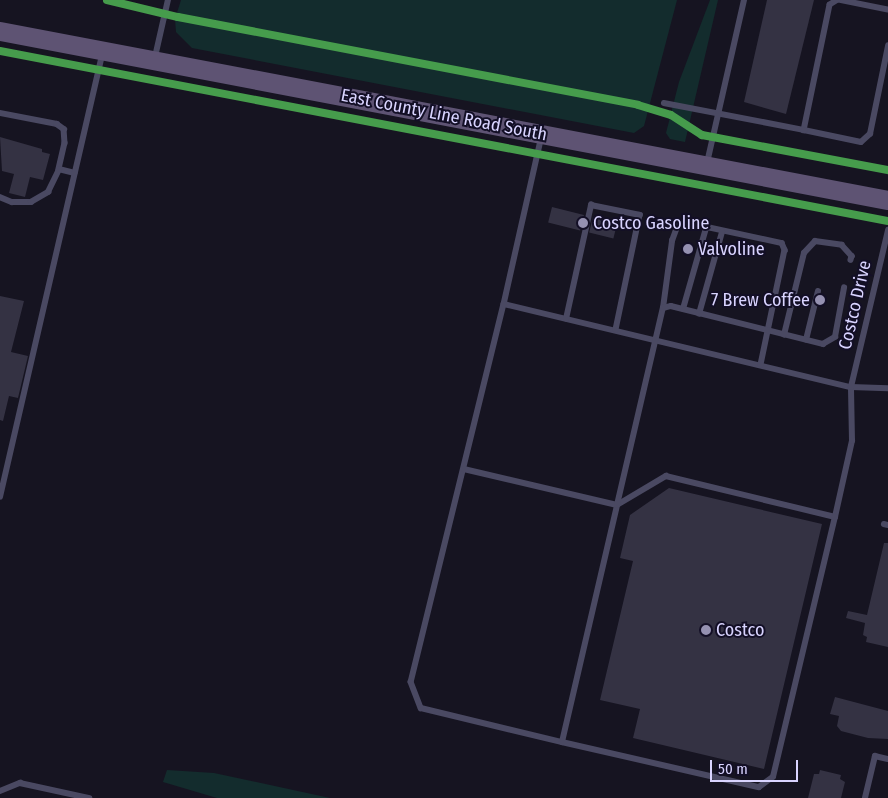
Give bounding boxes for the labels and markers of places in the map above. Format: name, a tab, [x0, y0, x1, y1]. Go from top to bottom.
place label: Costco Gasoline	[593, 212, 709, 234]
marker: Costco Gasoline	[577, 217, 589, 229]
place label: Valvoline	[698, 238, 765, 260]
marker: Valvoline	[682, 243, 694, 255]
place label: 7 Brew Coffee	[711, 289, 810, 311]
marker: 7 Brew Coffee	[814, 294, 826, 306]
place label: Costco	[716, 619, 764, 641]
marker: Costco	[700, 624, 712, 636]

